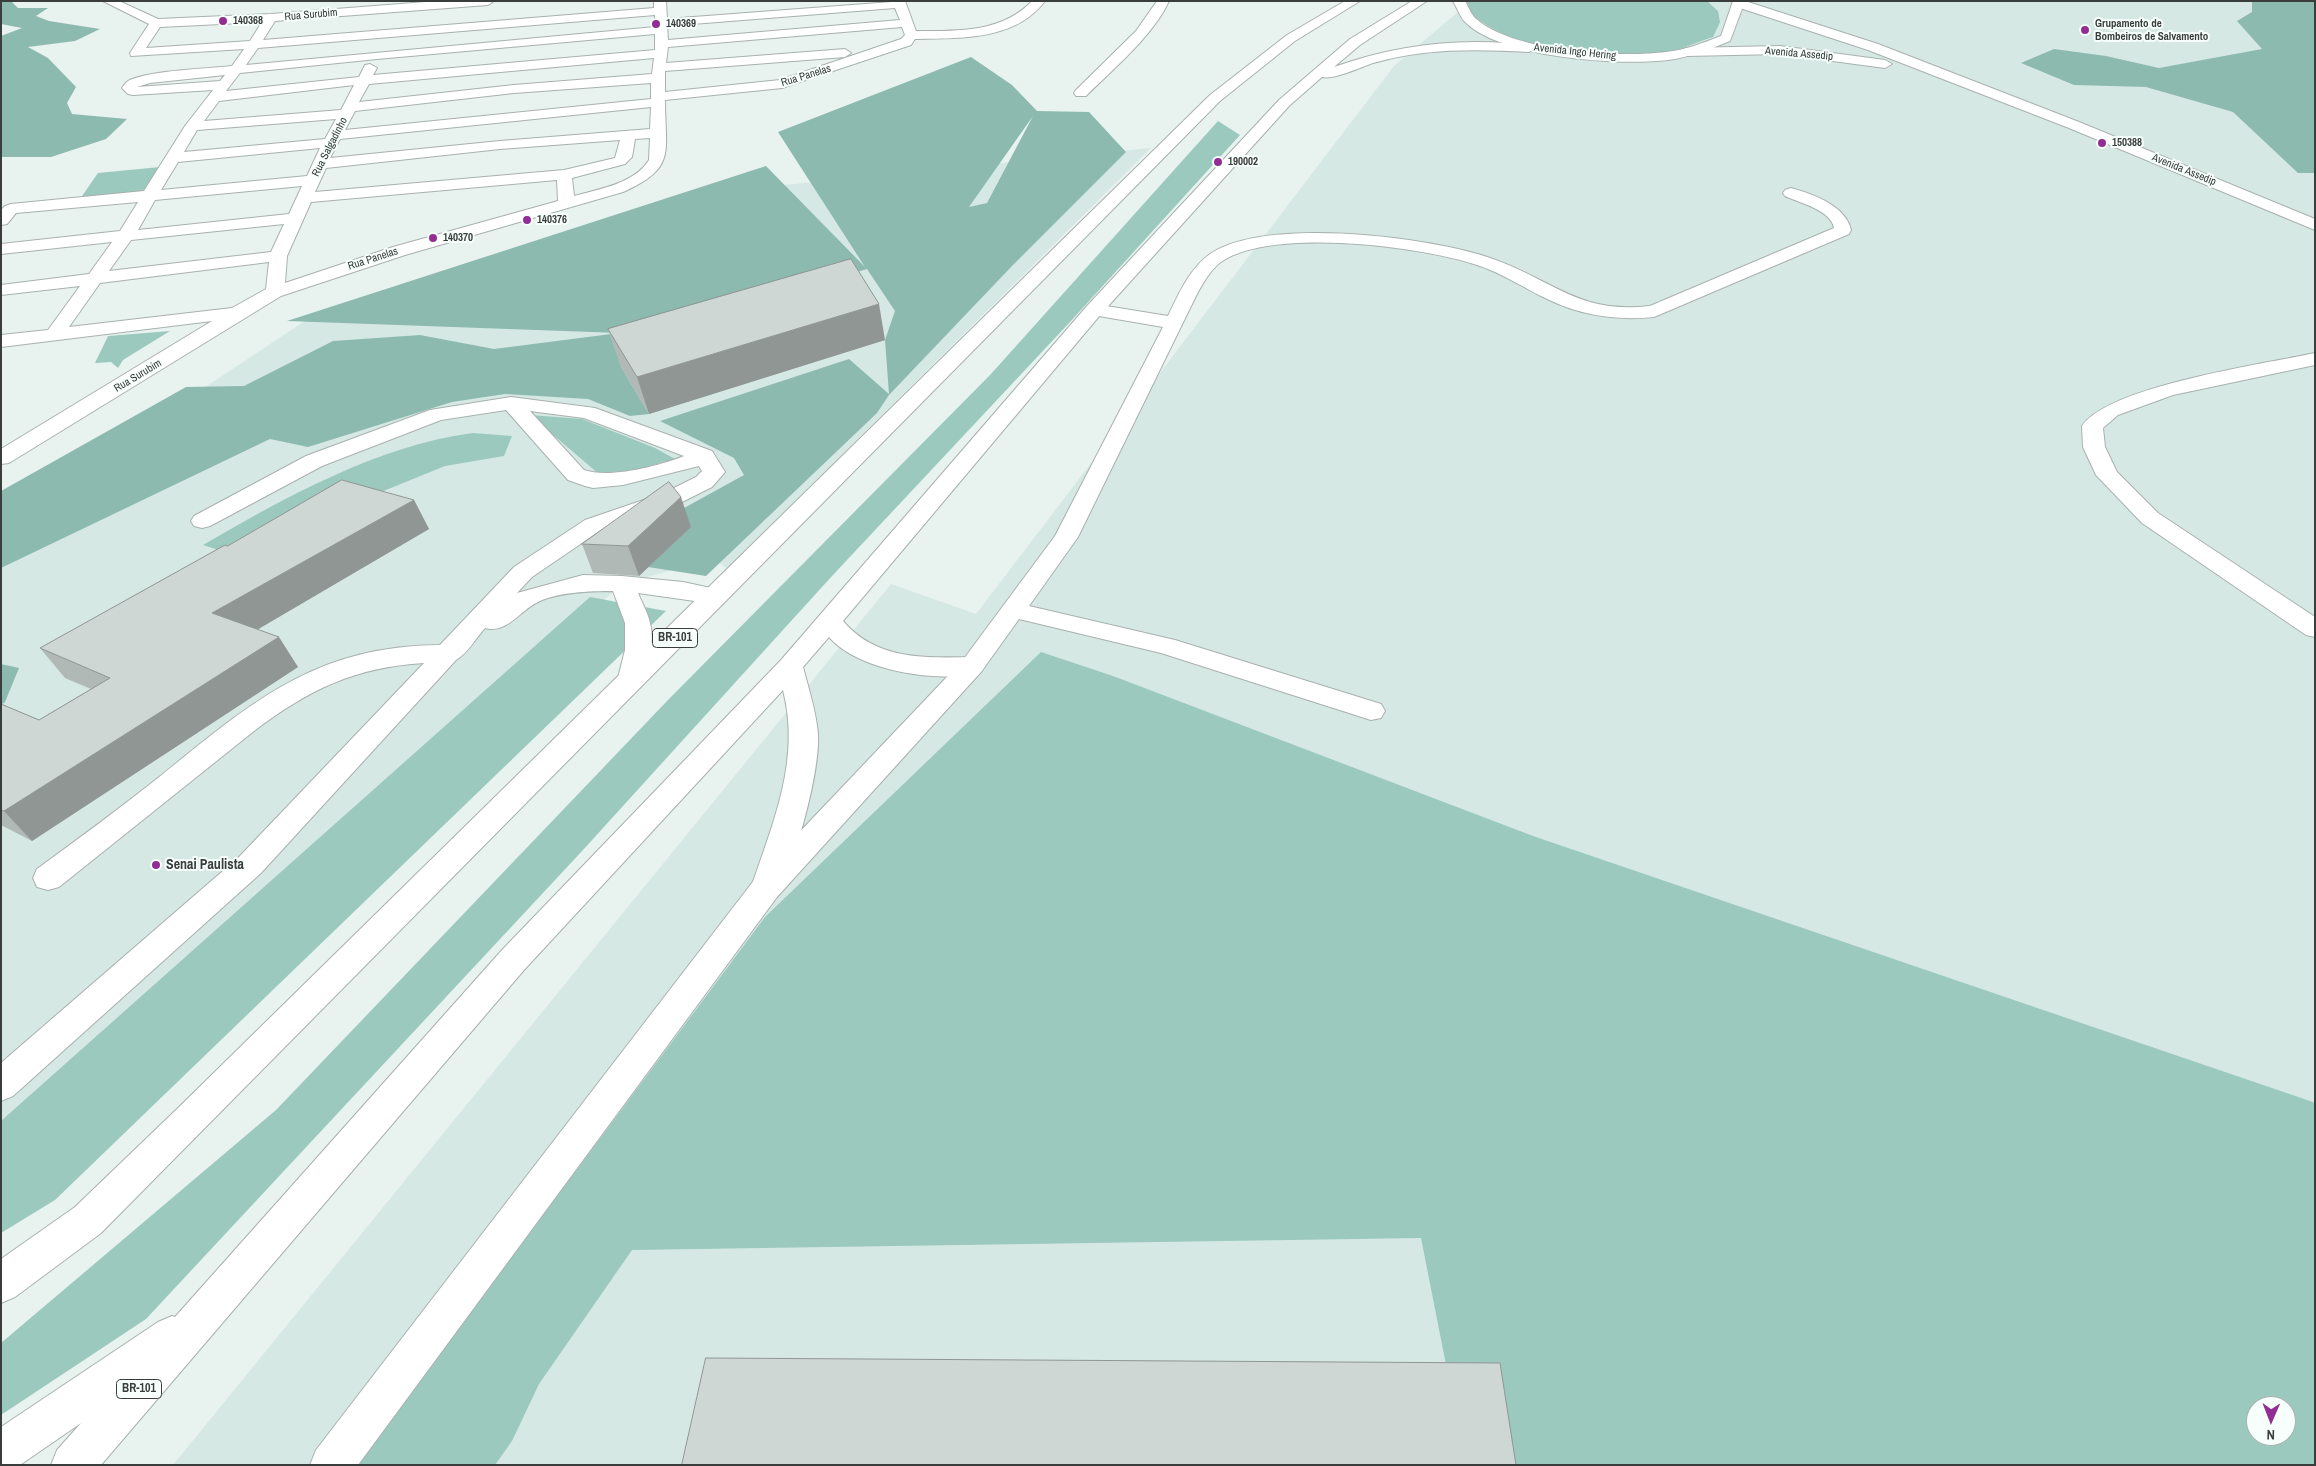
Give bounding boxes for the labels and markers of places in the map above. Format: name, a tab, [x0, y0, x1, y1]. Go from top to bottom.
place label: 140368	[233, 14, 263, 28]
marker: 140368	[217, 15, 229, 27]
place label: 140369	[666, 17, 696, 31]
place label: Grupamento de Bombeiros de Salvamento	[2095, 17, 2208, 43]
marker: 140369	[650, 18, 662, 30]
marker: Grupamento de Bombeiros de Salvamento	[2079, 24, 2091, 36]
place label: 150388	[2112, 136, 2142, 150]
marker: 150388	[2096, 137, 2108, 149]
place label: 190002	[1228, 155, 1258, 169]
marker: 190002	[1212, 156, 1224, 168]
place label: 140376	[537, 213, 567, 227]
marker: 140376	[521, 214, 533, 226]
place label: 140370	[443, 231, 473, 245]
marker: 140370	[427, 232, 439, 244]
place label: Senai Paulista	[166, 857, 244, 873]
marker: Senai Paulista	[150, 859, 162, 871]

